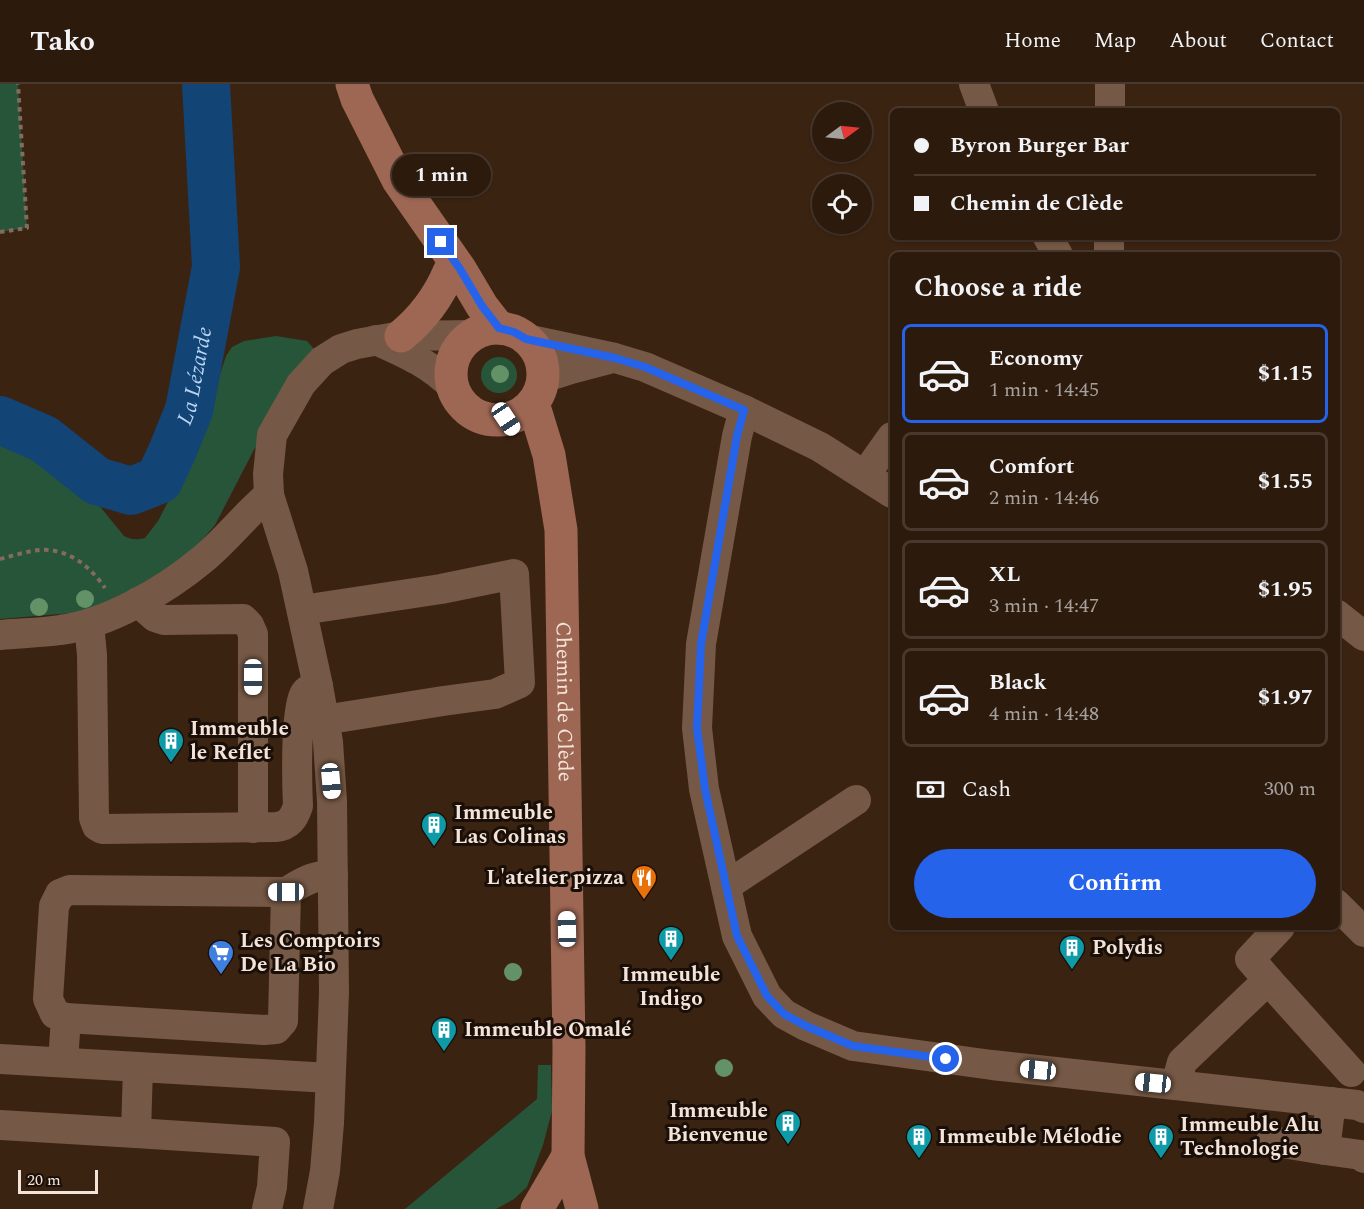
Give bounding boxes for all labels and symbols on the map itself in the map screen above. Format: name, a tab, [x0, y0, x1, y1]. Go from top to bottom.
north arrow	[812, 102, 872, 162]
callout: 1 min	[392, 155, 490, 197]
route end	[427, 228, 454, 255]
water label: La Lézarde	[168, 324, 221, 430]
car	[488, 399, 524, 439]
street label: Chemin de Clède	[546, 621, 581, 782]
car	[244, 659, 262, 695]
place label: Immeuble le Reflet	[190, 713, 289, 769]
building icon: Immeuble le Reflet	[156, 726, 186, 764]
car	[320, 762, 342, 800]
place label: Immeuble Las Colinas	[454, 797, 566, 853]
building icon: Immeuble Las Colinas	[419, 810, 449, 848]
place label: L'atelier pizza	[486, 862, 624, 894]
restaurant icon: L'atelier pizza	[629, 863, 659, 901]
car	[268, 883, 304, 901]
car	[558, 911, 576, 947]
building icon: Immeuble Indigo	[656, 924, 686, 962]
place label: Les Comptoirs De La Bio	[240, 925, 381, 981]
place label: Polydis	[1092, 932, 1163, 964]
building icon: Polydis	[1057, 933, 1087, 971]
supermarket icon: Les Comptoirs De La Bio	[206, 938, 236, 976]
place label: Immeuble Indigo	[622, 959, 720, 1015]
place label: Immeuble Omalé	[464, 1014, 632, 1046]
building icon: Immeuble Omalé	[429, 1015, 459, 1053]
route start	[932, 1045, 959, 1072]
car	[1019, 1059, 1057, 1081]
car	[1134, 1072, 1172, 1094]
place label: Immeuble Bienvenue	[667, 1095, 768, 1151]
building icon: Immeuble Bienvenue	[773, 1108, 803, 1146]
place label: Immeuble Alu Technologie	[1180, 1109, 1320, 1165]
place label: Immeuble Mélodie	[938, 1121, 1122, 1153]
building icon: Immeuble Mélodie	[904, 1122, 934, 1160]
building icon: Immeuble Alu Technologie	[1146, 1122, 1176, 1160]
scale bar	[18, 1167, 98, 1194]

